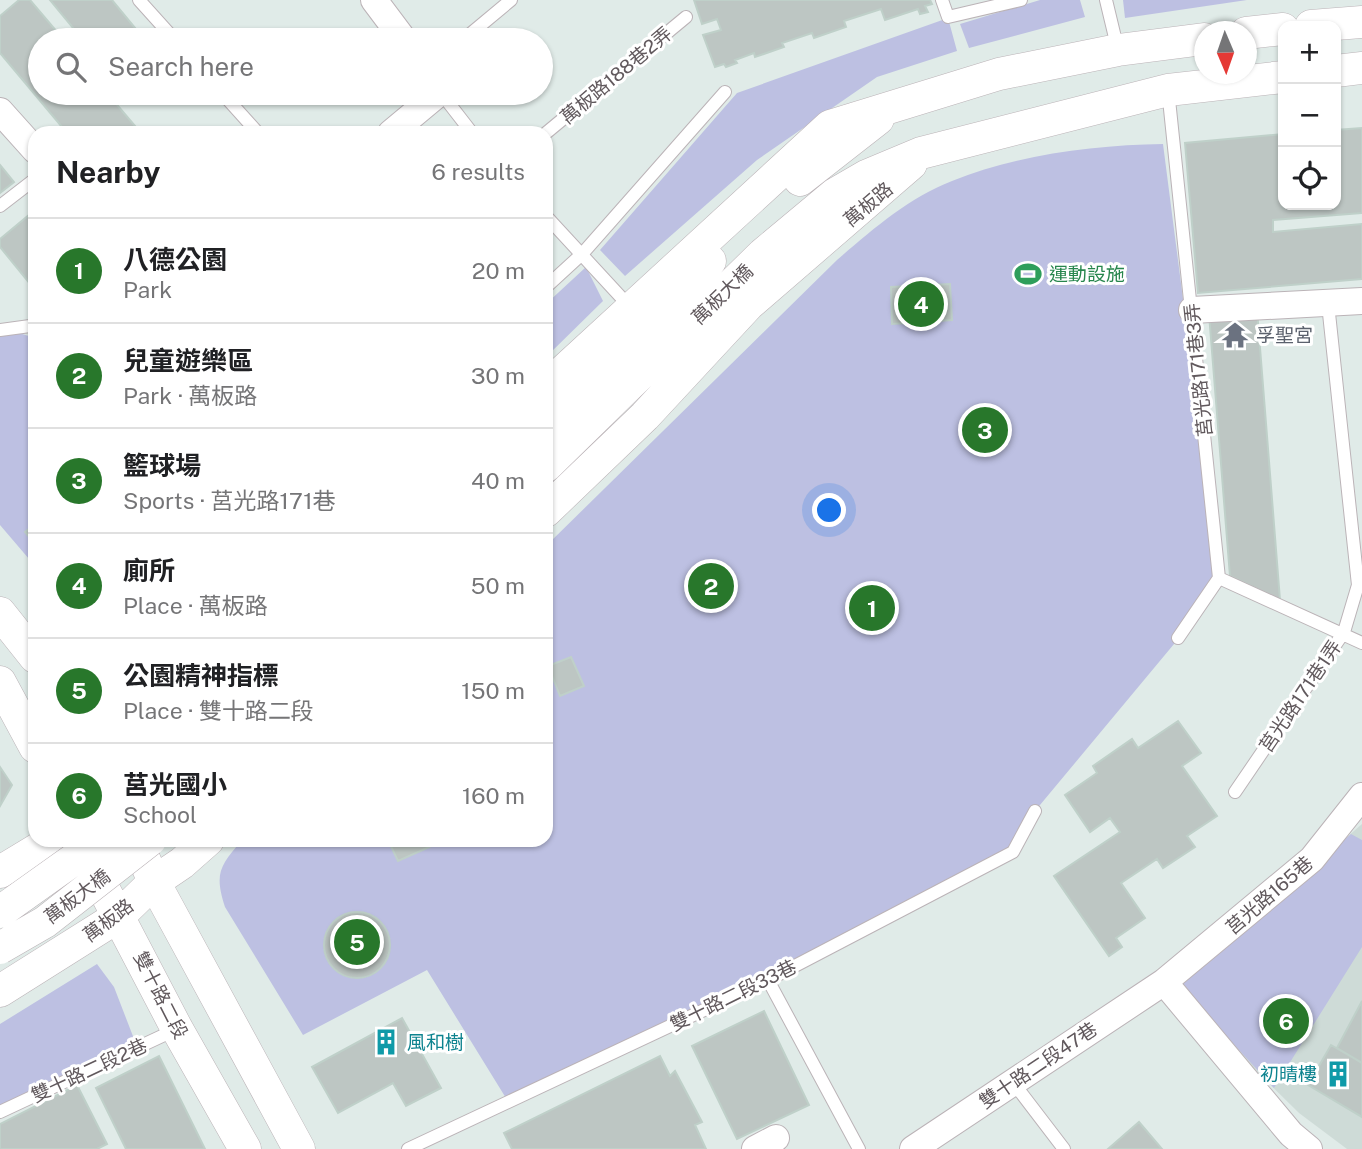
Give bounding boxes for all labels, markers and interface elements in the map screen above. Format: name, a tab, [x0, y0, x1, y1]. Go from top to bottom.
north arrow	[1194, 21, 1257, 84]
map controls	[1278, 21, 1341, 210]
button: +	[1278, 21, 1341, 84]
street label: 萬板路188巷2弄	[556, 22, 676, 128]
search box	[28, 28, 553, 105]
icon: search	[52, 48, 90, 86]
text: Search here	[108, 51, 254, 82]
button: −	[1278, 84, 1341, 147]
button: locate	[1278, 147, 1341, 210]
text: Nearby	[56, 154, 160, 190]
text: 6 results	[432, 158, 525, 185]
street label: 萬板路	[839, 177, 897, 231]
text: 八德公園	[123, 244, 227, 275]
text: 1	[74, 257, 84, 284]
text: 20 m	[472, 257, 525, 284]
sports icon: 運動設施	[1013, 259, 1043, 289]
street label: 萬板大橋	[687, 260, 757, 328]
place label: 運動設施	[1049, 263, 1125, 285]
text: Park	[123, 276, 172, 303]
pin: 4	[898, 278, 944, 330]
street label: 莒光路171巷3弄	[1180, 302, 1216, 438]
temple icon: 孚聖宮	[1220, 320, 1250, 350]
place label: 孚聖宮	[1256, 324, 1313, 346]
text: 兒童遊樂區	[123, 345, 253, 376]
text: 2	[72, 362, 86, 389]
text: 30 m	[471, 362, 525, 389]
text: Park · 萬板路	[123, 382, 257, 409]
pin: 3	[962, 404, 1008, 456]
text: 籃球場	[123, 450, 201, 481]
text: 3	[71, 467, 87, 494]
text: 40 m	[471, 467, 525, 494]
text: Sports · 莒光路171巷	[123, 487, 336, 514]
your location	[812, 493, 846, 527]
text: 廁所	[123, 555, 175, 586]
pin: 2	[688, 560, 734, 612]
text: 4	[71, 572, 87, 599]
text: 50 m	[471, 572, 525, 599]
pin: 1	[849, 582, 895, 634]
text: Place · 萬板路	[123, 592, 268, 619]
street label: 莒光路171巷1弄	[1255, 636, 1345, 756]
text: 公園精神指標	[123, 660, 279, 691]
text: 5	[71, 677, 87, 704]
text: 150 m	[461, 677, 525, 704]
text: Place · 雙十路二段	[123, 697, 314, 724]
text: 莒光國小	[123, 769, 227, 800]
text: 6	[71, 782, 87, 809]
text: 160 m	[462, 782, 525, 809]
text: School	[123, 801, 197, 828]
street label: 莒光路165巷	[1221, 851, 1317, 939]
street label: 萬板大橋	[40, 864, 114, 928]
street label: 萬板路	[79, 894, 137, 946]
pin: 5	[334, 916, 380, 968]
street label: 雙十路二段	[130, 948, 192, 1042]
street label: 雙十路二段33巷	[666, 955, 800, 1035]
pin: 6	[1263, 995, 1309, 1047]
street label: 雙十路二段47巷	[975, 1017, 1101, 1113]
building icon: 風和樹	[371, 1027, 401, 1057]
place label: 風和樹	[407, 1031, 464, 1053]
street label: 雙十路二段2巷	[28, 1034, 150, 1106]
building icon: 初晴樓	[1323, 1059, 1353, 1089]
place label: 初晴樓	[1260, 1063, 1317, 1085]

